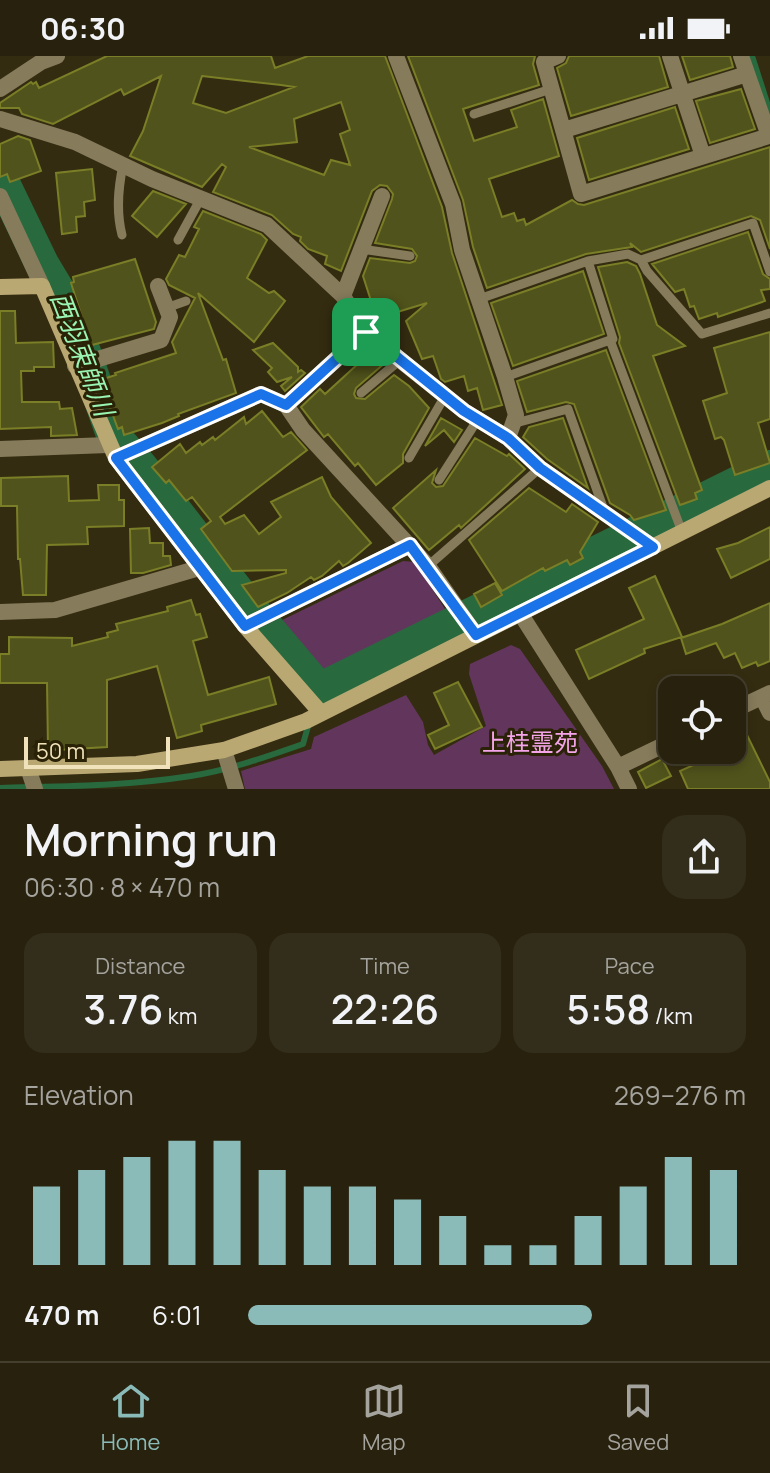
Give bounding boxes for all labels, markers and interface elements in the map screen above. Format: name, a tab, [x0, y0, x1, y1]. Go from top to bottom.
text: 06:30	[40, 8, 126, 49]
water label: 西羽束師川	[43, 287, 124, 424]
pin	[332, 298, 400, 366]
icon: arrive	[344, 310, 388, 354]
map controls	[658, 676, 746, 764]
button: locate	[658, 676, 746, 764]
park label: 上桂霊苑	[482, 725, 578, 758]
scale bar	[24, 733, 170, 769]
text: 50 m	[36, 736, 85, 766]
text: Morning run	[24, 809, 278, 869]
button: share	[662, 815, 746, 899]
text: 06:30 · 8 × 470 m	[24, 869, 220, 905]
text: Distance	[95, 951, 185, 981]
text: Time	[360, 951, 410, 981]
text: Pace	[605, 951, 655, 981]
text: 3.76	[83, 981, 163, 1036]
text: 22:26	[331, 981, 439, 1036]
text: 5:58	[566, 981, 650, 1036]
text: km	[163, 1001, 197, 1031]
text: /km	[650, 1001, 693, 1031]
text: Elevation	[24, 1077, 134, 1113]
text: 269–276 m	[614, 1077, 746, 1113]
text: 470 m	[24, 1297, 99, 1333]
text: 6:01	[152, 1297, 202, 1333]
tab: Home	[101, 1379, 160, 1457]
tab: Map	[362, 1379, 406, 1457]
tab: Saved	[607, 1379, 669, 1457]

